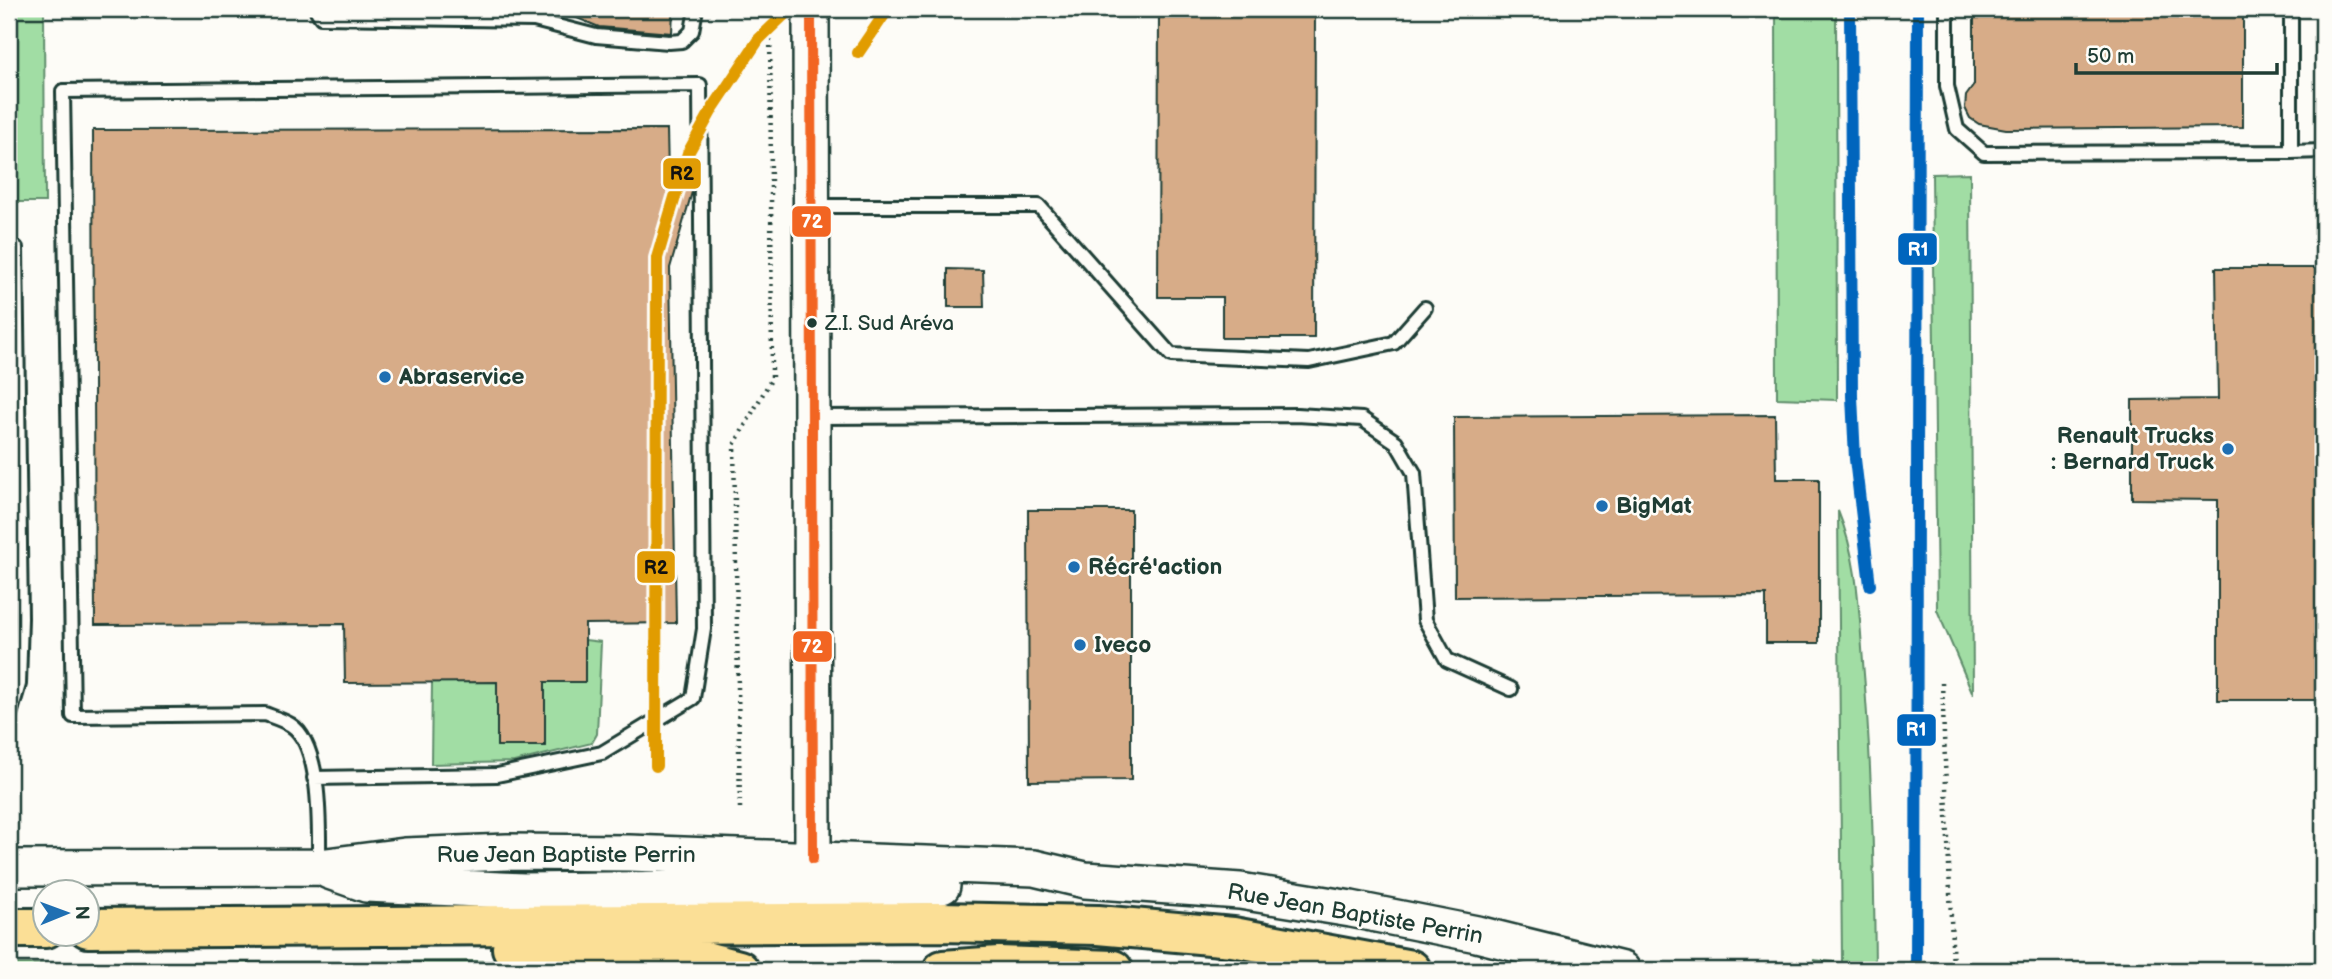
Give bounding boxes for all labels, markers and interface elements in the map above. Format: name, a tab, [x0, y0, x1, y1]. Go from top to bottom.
scale bar	[2076, 32, 2278, 76]
text: 50 m	[2087, 44, 2134, 69]
line badge: R2	[662, 157, 702, 190]
text: R2	[670, 163, 695, 186]
line badge: 72	[791, 205, 832, 238]
text: 72	[801, 211, 824, 234]
line badge: R1	[1897, 232, 1938, 266]
text: R1	[1907, 239, 1929, 262]
place label: Z.I. Sud Aréva	[824, 311, 954, 336]
marker: Z.I. Sud Aréva	[805, 316, 819, 330]
place label: Abraservice	[398, 363, 525, 391]
marker: Abraservice	[377, 369, 393, 385]
place label: Renault Trucks : Bernard Truck	[2051, 422, 2214, 476]
marker: Renault Trucks : Bernard Truck	[2220, 441, 2236, 457]
place label: BigMat	[1616, 492, 1692, 520]
marker: BigMat	[1594, 498, 1610, 514]
line badge: R2	[636, 550, 676, 584]
place label: Récré'action	[1088, 553, 1222, 581]
text: R2	[644, 557, 669, 580]
marker: Récré'action	[1066, 559, 1082, 575]
line badge: 72	[792, 630, 833, 663]
place label: Iveco	[1094, 631, 1151, 659]
text: 72	[801, 636, 824, 659]
marker: Iveco	[1072, 637, 1088, 653]
line badge: R1	[1896, 713, 1937, 747]
text: R1	[1905, 719, 1927, 742]
street label: Rue Jean Baptiste Perrin	[436, 841, 696, 869]
north arrow	[32, 878, 102, 948]
street label: Rue Jean Baptiste Perrin	[1225, 878, 1485, 950]
text: N	[70, 905, 93, 920]

